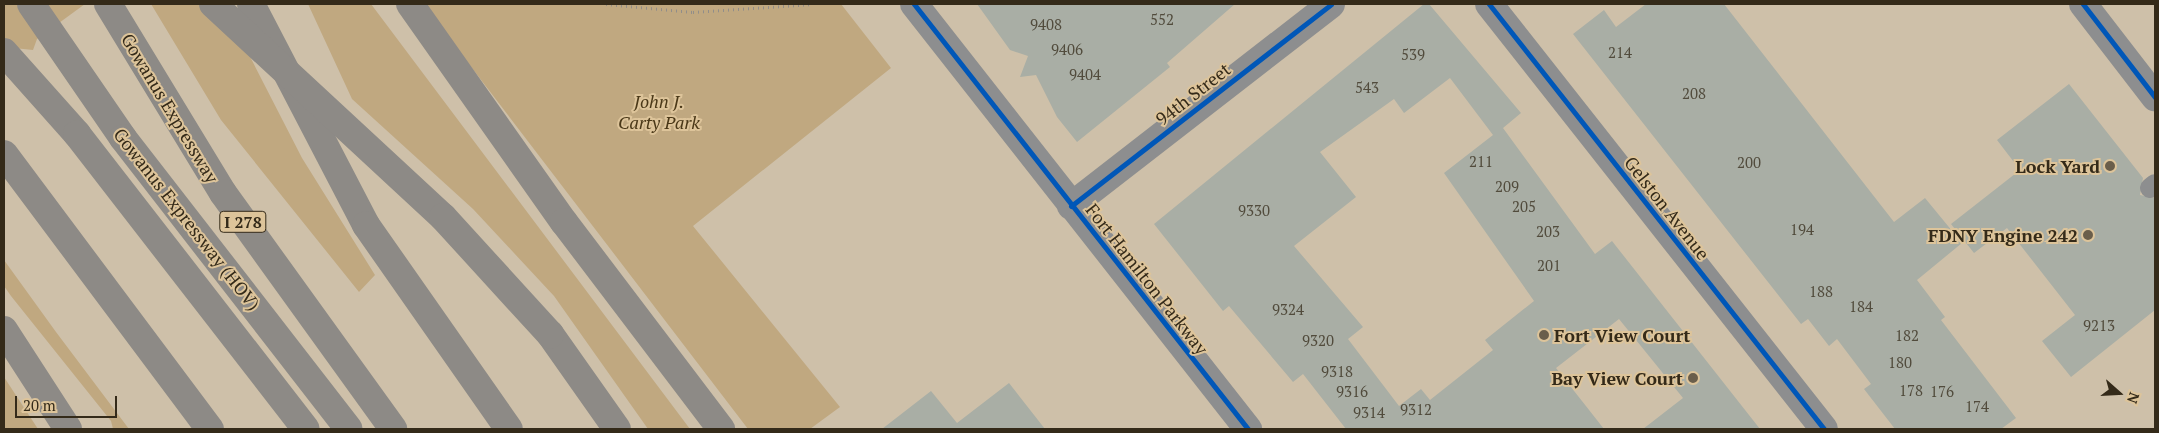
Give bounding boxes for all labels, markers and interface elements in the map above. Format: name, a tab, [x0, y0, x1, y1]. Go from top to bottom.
house number: 552	[1150, 11, 1174, 29]
house number: 9408	[1030, 16, 1062, 34]
street label: Gowanus Expressway	[117, 29, 223, 187]
house number: 9406	[1051, 41, 1083, 59]
house number: 214	[1608, 44, 1632, 62]
house number: 539	[1401, 46, 1425, 64]
street label: 94th Street	[1151, 58, 1235, 130]
house number: 9404	[1069, 66, 1101, 84]
house number: 543	[1355, 79, 1379, 97]
house number: 208	[1682, 85, 1706, 103]
park label: John J. Carty Park	[618, 91, 700, 134]
street label: Gowanus Expressway (HOV)	[109, 124, 265, 314]
street label: Gelston Avenue	[1620, 152, 1714, 264]
house number: 211	[1469, 153, 1493, 171]
house number: 200	[1737, 154, 1761, 172]
place label: Lock Yard	[2015, 155, 2100, 177]
marker: Lock Yard	[2104, 160, 2116, 172]
house number: 209	[1495, 178, 1519, 196]
house number: 205	[1512, 198, 1536, 216]
street label: Fort Hamilton Parkway	[1081, 199, 1213, 359]
house number: 9330	[1238, 202, 1270, 220]
road number: I 278	[219, 208, 267, 236]
house number: 194	[1790, 221, 1814, 239]
house number: 203	[1536, 223, 1560, 241]
place label: FDNY Engine 242	[1928, 224, 2078, 246]
marker: FDNY Engine 242	[2082, 229, 2094, 241]
house number: 201	[1537, 257, 1561, 275]
house number: 188	[1809, 283, 1833, 301]
house number: 184	[1849, 298, 1873, 316]
house number: 9324	[1272, 301, 1304, 319]
house number: 9213	[2083, 317, 2115, 335]
place label: Fort View Court	[1554, 324, 1691, 346]
house number: 182	[1895, 327, 1919, 345]
marker: Fort View Court	[1538, 329, 1550, 341]
house number: 9320	[1302, 332, 1334, 350]
house number: 180	[1888, 354, 1912, 372]
house number: 9318	[1321, 363, 1353, 381]
place label: Bay View Court	[1551, 367, 1683, 389]
north arrow	[2094, 368, 2144, 418]
marker: Bay View Court	[1687, 372, 1699, 384]
house number: 178	[1899, 382, 1923, 400]
house number: 9316	[1336, 383, 1368, 401]
house number: 176	[1930, 383, 1954, 401]
scale bar	[18, 386, 120, 418]
text: N	[2123, 390, 2144, 406]
text: 20 m	[23, 395, 56, 415]
house number: 174	[1965, 398, 1989, 416]
house number: 9312	[1400, 401, 1432, 419]
house number: 9314	[1353, 404, 1385, 422]

